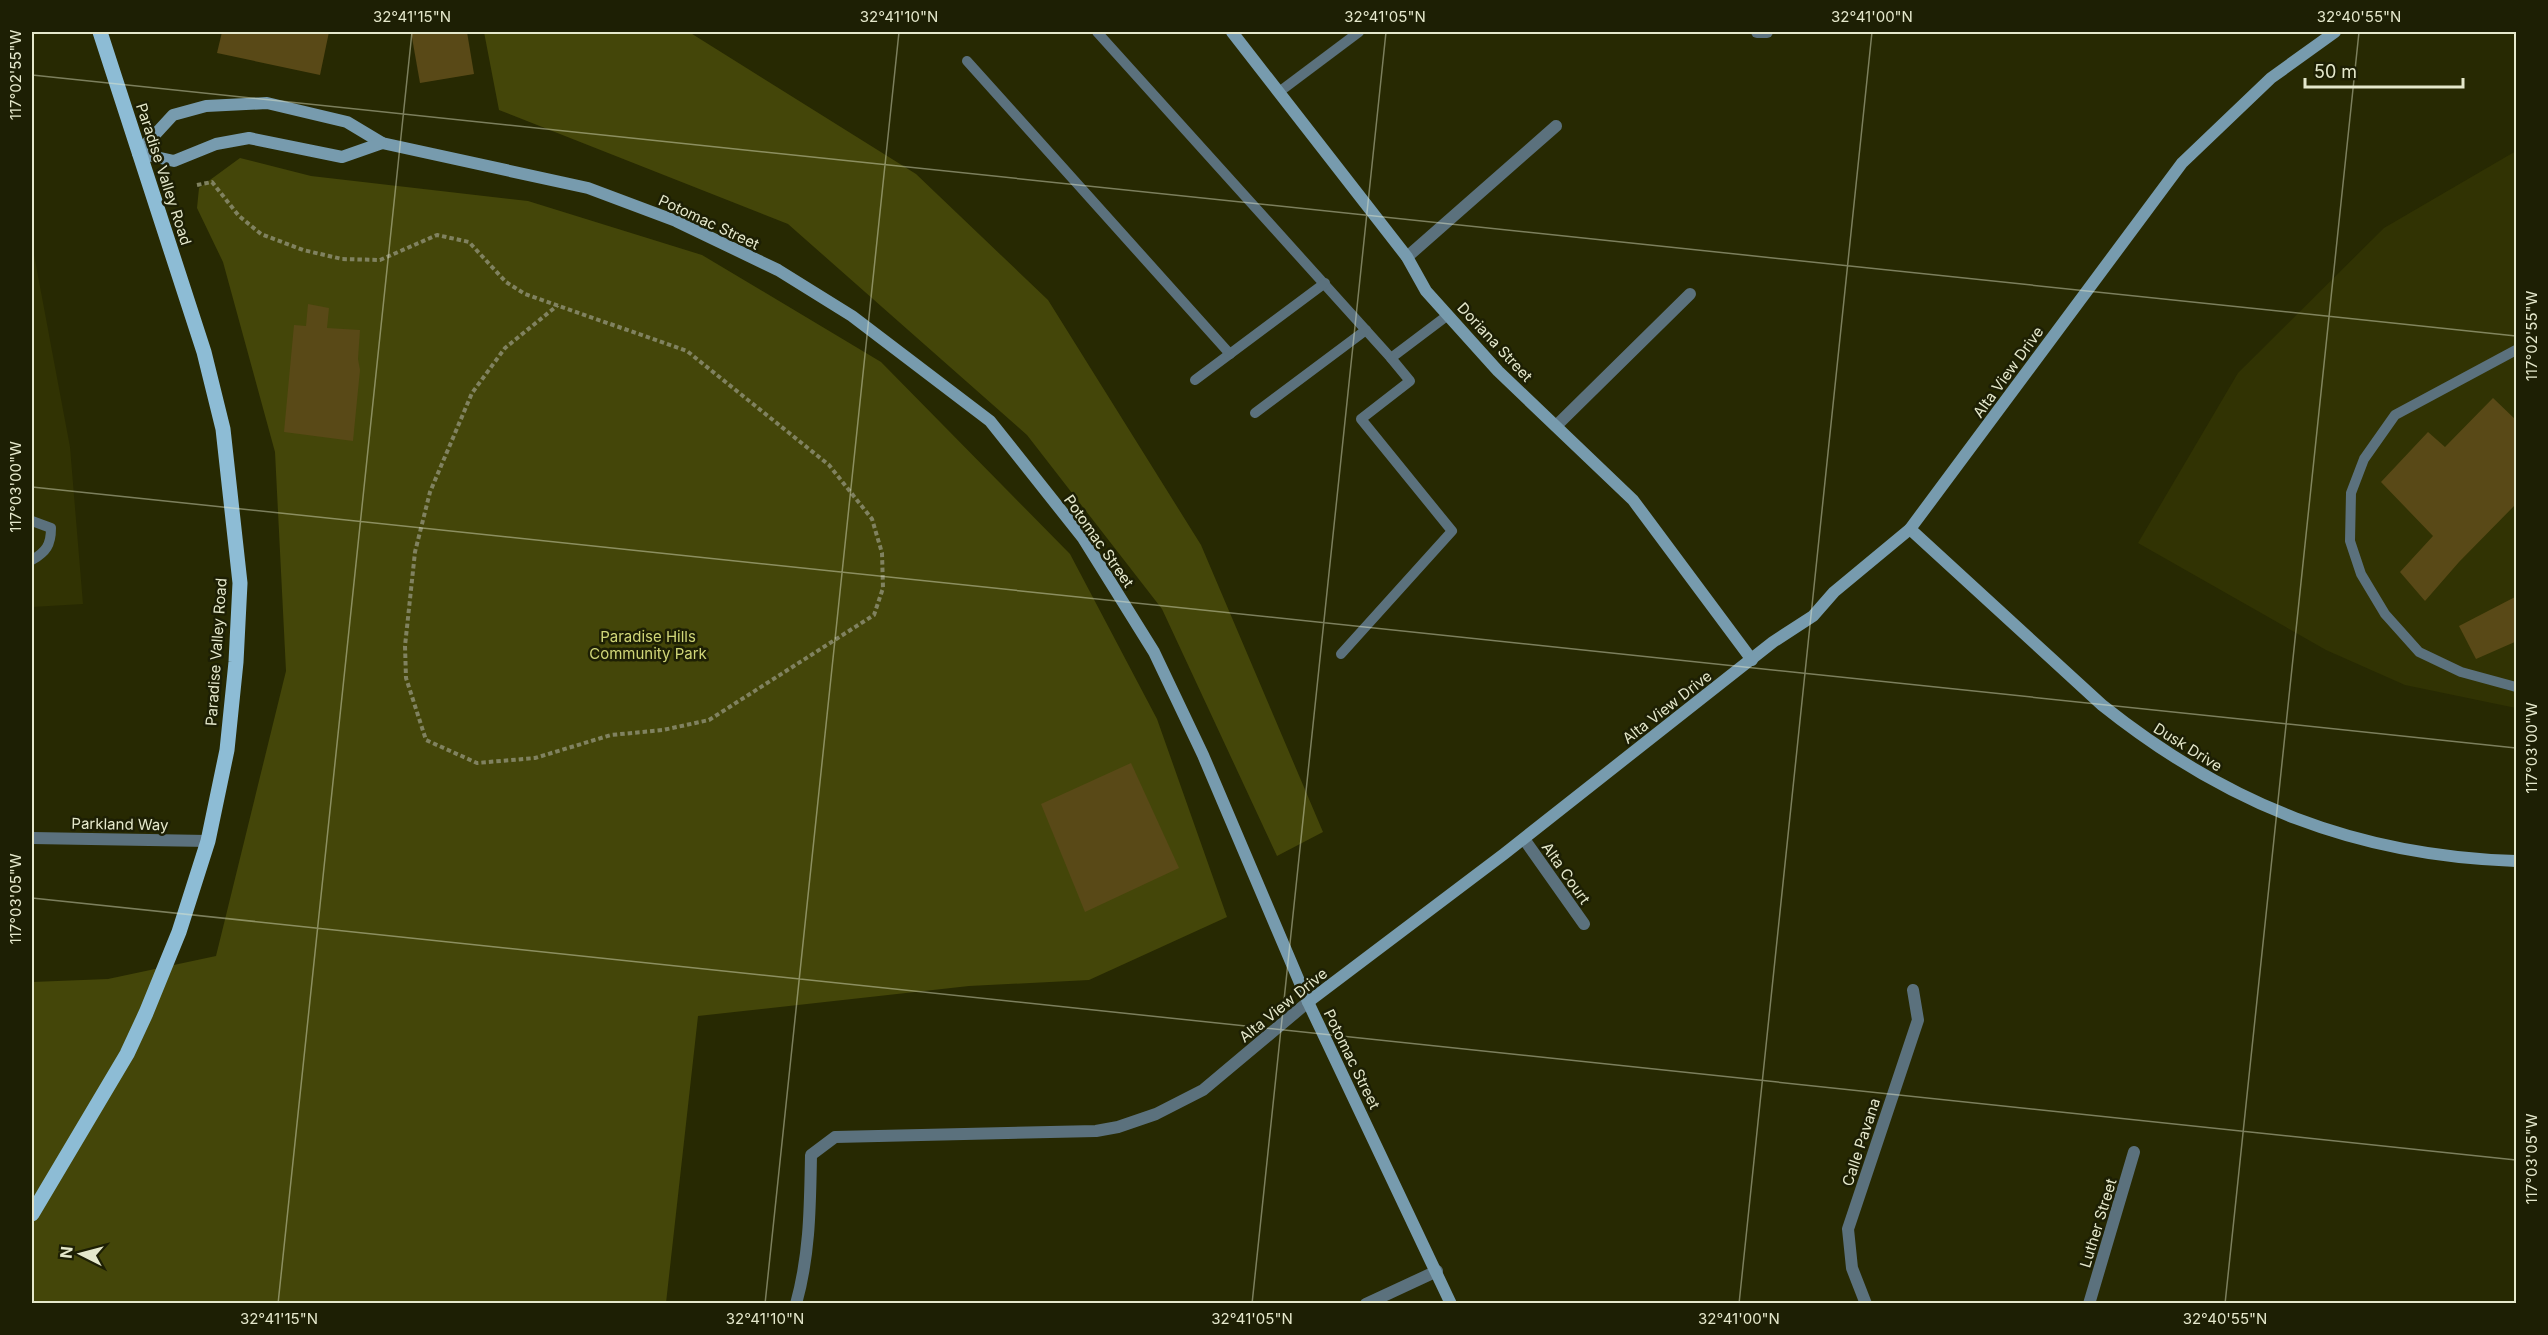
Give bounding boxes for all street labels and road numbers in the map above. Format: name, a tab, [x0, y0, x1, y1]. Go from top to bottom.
street label: Paradise Valley Road	[132, 101, 196, 247]
street label: Potomac Street	[656, 190, 762, 254]
street label: Doriana Street	[1453, 298, 1537, 386]
street label: Alta View Drive	[1969, 323, 2047, 421]
street label: Potomac Street	[1060, 491, 1138, 591]
street label: Paradise Valley Road	[201, 577, 231, 727]
street label: Alta View Drive	[1619, 666, 1715, 748]
street label: Dusk Drive	[2150, 718, 2226, 776]
street label: Parkland Way	[71, 814, 169, 834]
street label: Alta Court	[1538, 838, 1594, 908]
street label: Alta View Drive	[1235, 964, 1331, 1046]
street label: Potomac Street	[1320, 1006, 1384, 1112]
street label: Calle Pavana	[1838, 1096, 1884, 1188]
street label: Luther Street	[2075, 1176, 2121, 1270]

